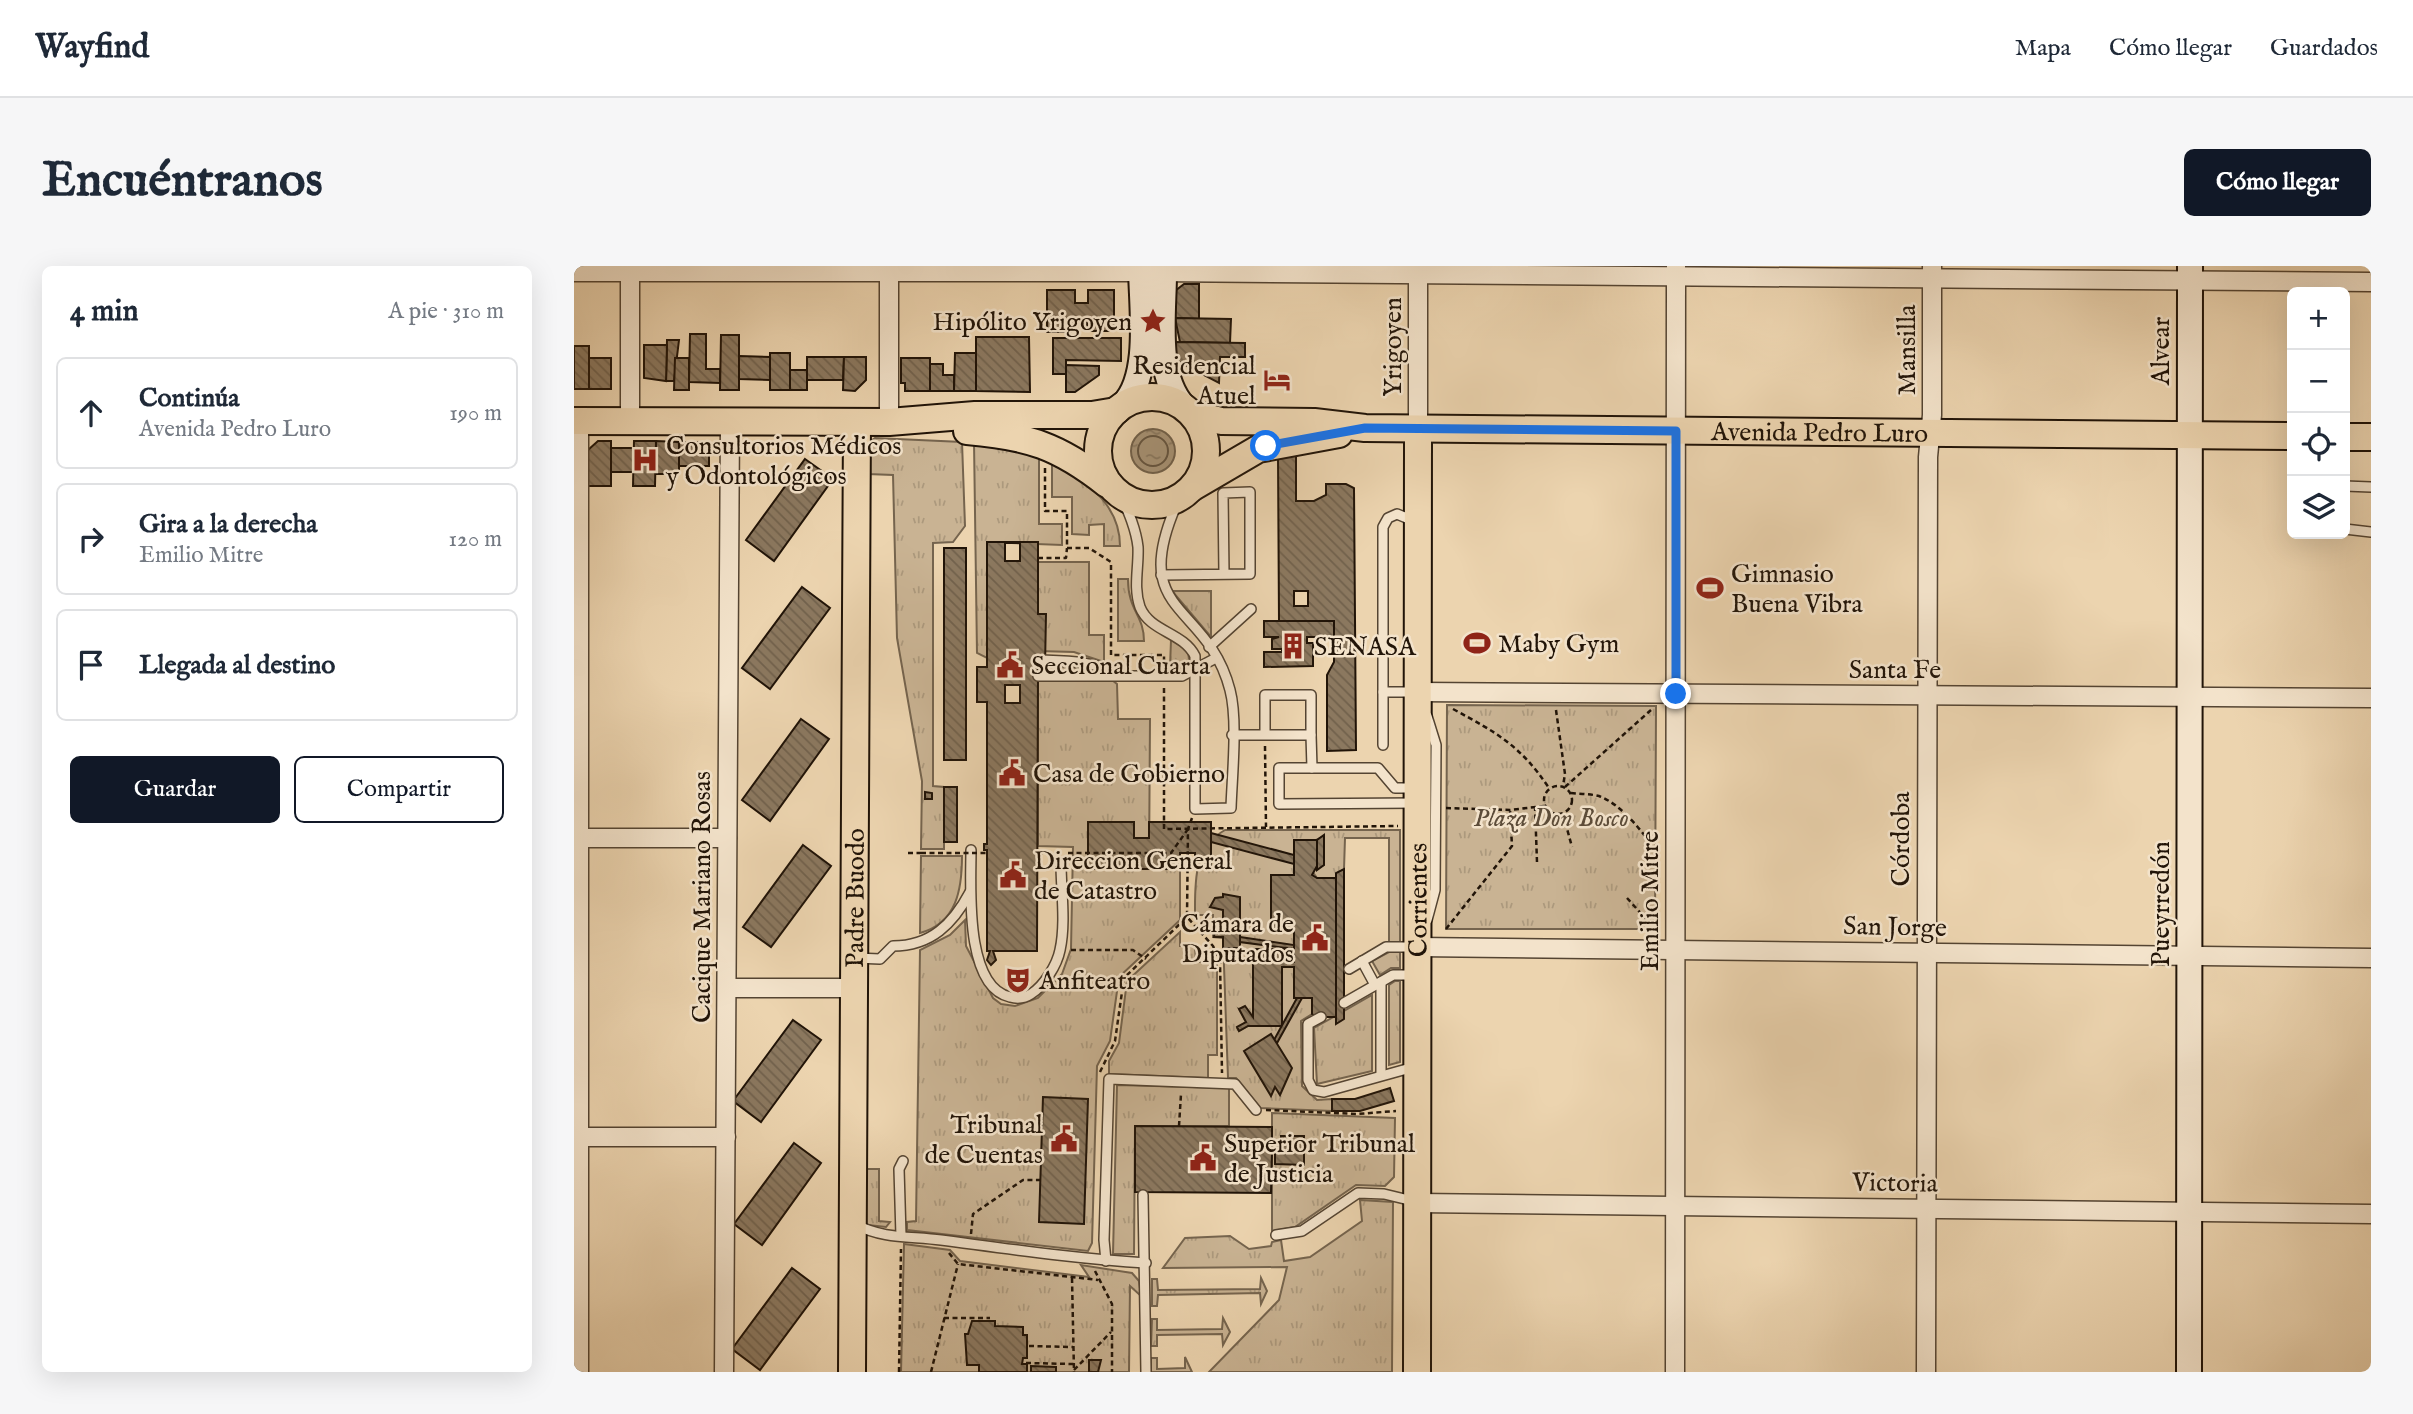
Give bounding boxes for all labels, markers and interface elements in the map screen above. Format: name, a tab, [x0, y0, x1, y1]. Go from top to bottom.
text: Wayfind	[35, 27, 149, 69]
text: Mapa	[2015, 33, 2071, 64]
text: Cómo llegar	[2109, 33, 2232, 64]
text: Guardados	[2270, 33, 2378, 64]
button: Cómo llegar	[2184, 149, 2371, 216]
text: Encuéntranos	[42, 151, 323, 213]
map controls	[2287, 287, 2350, 539]
button: +	[2287, 287, 2350, 350]
text: 4 min	[70, 293, 138, 331]
text: A pie · 310 m	[388, 297, 504, 326]
street label: Yrigoyen	[1377, 297, 1410, 397]
street label: Mansilla	[1891, 304, 1924, 396]
place label: Hipólito Yrigoyen	[933, 306, 1132, 339]
place icon: Hipólito Yrigoyen	[1138, 306, 1168, 336]
street label: Alvear	[2145, 316, 2178, 386]
place label: Residencial Atuel	[1132, 350, 1257, 413]
button: −	[2287, 350, 2350, 413]
hotel icon: Residencial Atuel	[1262, 365, 1292, 395]
text: Continúa	[139, 382, 240, 415]
icon: ahead	[72, 394, 110, 432]
text: 190 m	[449, 399, 502, 428]
button: locate	[2287, 413, 2350, 476]
text: Avenida Pedro Luro	[139, 415, 331, 444]
street label: Avenida Pedro Luro	[1710, 416, 1928, 451]
place label: Consultorios Médicos y Odontológicos	[665, 430, 901, 493]
route start	[1250, 430, 1281, 461]
hospital icon: Consultorios Médicos y Odontológicos	[630, 445, 660, 475]
button: layers	[2287, 476, 2350, 539]
text: Gira a la derecha	[139, 508, 318, 541]
icon: right	[72, 520, 110, 558]
text: 120 m	[449, 525, 502, 554]
text: Emilio Mitre	[139, 541, 263, 570]
place label: Gimnasio Buena Vibra	[1731, 558, 1864, 621]
sports icon: Gimnasio Buena Vibra	[1695, 573, 1725, 603]
sports icon: Maby Gym	[1462, 628, 1492, 658]
place label: Maby Gym	[1498, 628, 1619, 661]
building icon: SENASA	[1278, 631, 1308, 661]
place label: SENASA	[1314, 631, 1417, 664]
icon: arrive	[72, 646, 110, 684]
text: Llegada al destino	[139, 649, 335, 682]
public building icon: Seccional Cuarta	[995, 650, 1025, 680]
place label: Seccional Cuarta	[1031, 650, 1211, 683]
street label: Santa Fe	[1849, 654, 1941, 687]
route end	[1660, 678, 1691, 709]
button: Guardar	[70, 756, 280, 823]
button: Compartir	[294, 756, 504, 823]
public building icon: Casa de Gobierno	[997, 758, 1027, 788]
place label: Casa de Gobierno	[1033, 758, 1225, 791]
street label: Cacique Mariano Rosas	[686, 771, 719, 1023]
street label: Córdoba	[1885, 791, 1918, 887]
park label: Plaza Don Bosco	[1473, 802, 1629, 835]
street label: Padre Buodo	[839, 828, 873, 968]
street label: Emilio Mitre	[1634, 831, 1667, 971]
street label: Pueyrredón	[2145, 841, 2178, 967]
street label: Corrientes	[1402, 843, 1436, 957]
place label: Direccion General de Catastro	[1034, 845, 1233, 908]
public building icon: Direccion General de Catastro	[998, 860, 1028, 890]
place label: Cámara de Diputados	[1181, 908, 1294, 971]
street label: San Jorge	[1843, 910, 1947, 945]
public building icon: Cámara de Diputados	[1300, 923, 1330, 953]
theatre icon: Anfiteatro	[1003, 965, 1033, 995]
place label: Anfiteatro	[1038, 965, 1150, 998]
place label: Tribunal de Cuentas	[924, 1109, 1044, 1172]
public building icon: Tribunal de Cuentas	[1049, 1124, 1079, 1154]
place label: Superior Tribunal de Justicia	[1224, 1128, 1416, 1191]
public building icon: Superior Tribunal de Justicia	[1188, 1143, 1218, 1173]
street label: Victoria	[1851, 1166, 1939, 1201]

